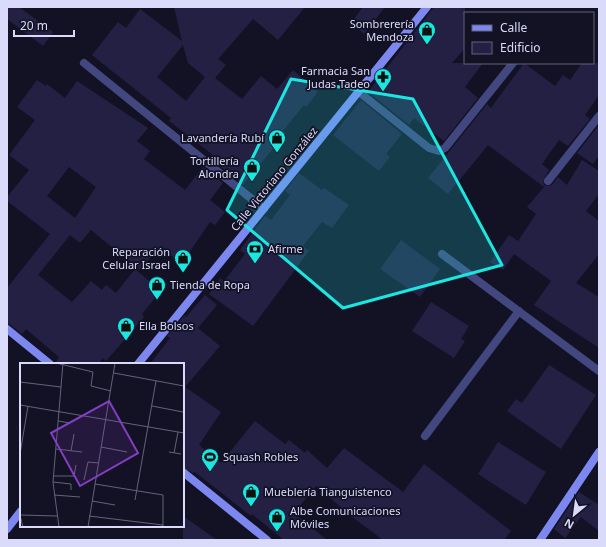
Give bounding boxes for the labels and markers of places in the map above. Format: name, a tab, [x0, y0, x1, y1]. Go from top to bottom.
place label: Sombrerería Mendoza	[350, 16, 414, 44]
shop icon: Sombrerería Mendoza	[417, 20, 437, 45]
place label: Farmacia San Judas Tadeo	[301, 63, 370, 91]
pharmacy icon: Farmacia San Judas Tadeo	[373, 67, 393, 92]
shop icon: Lavandería Rubí	[267, 128, 287, 153]
place label: Lavandería Rubí	[181, 130, 265, 145]
place label: Tortillería Alondra	[190, 153, 239, 181]
shop icon: Tortillería Alondra	[242, 157, 262, 182]
bank icon: Afirme	[245, 239, 265, 264]
place label: Afirme	[268, 241, 303, 256]
place label: Reparación Celular Israel	[102, 244, 170, 272]
shop icon: Reparación Celular Israel	[173, 248, 193, 273]
shop icon: Tienda de Ropa	[147, 275, 167, 300]
place label: Tienda de Ropa	[170, 277, 250, 292]
shop icon: Ella Bolsos	[116, 316, 136, 341]
place label: Ella Bolsos	[139, 318, 194, 333]
sports icon: Squash Robles	[200, 447, 220, 472]
place label: Squash Robles	[223, 449, 298, 464]
shop icon: Mueblería Tianguistenco	[241, 482, 261, 507]
place label: Mueblería Tianguistenco	[264, 484, 392, 499]
place label: Albe Comunicaciones Móviles	[290, 503, 401, 531]
shop icon: Albe Comunicaciones Móviles	[267, 507, 287, 532]

